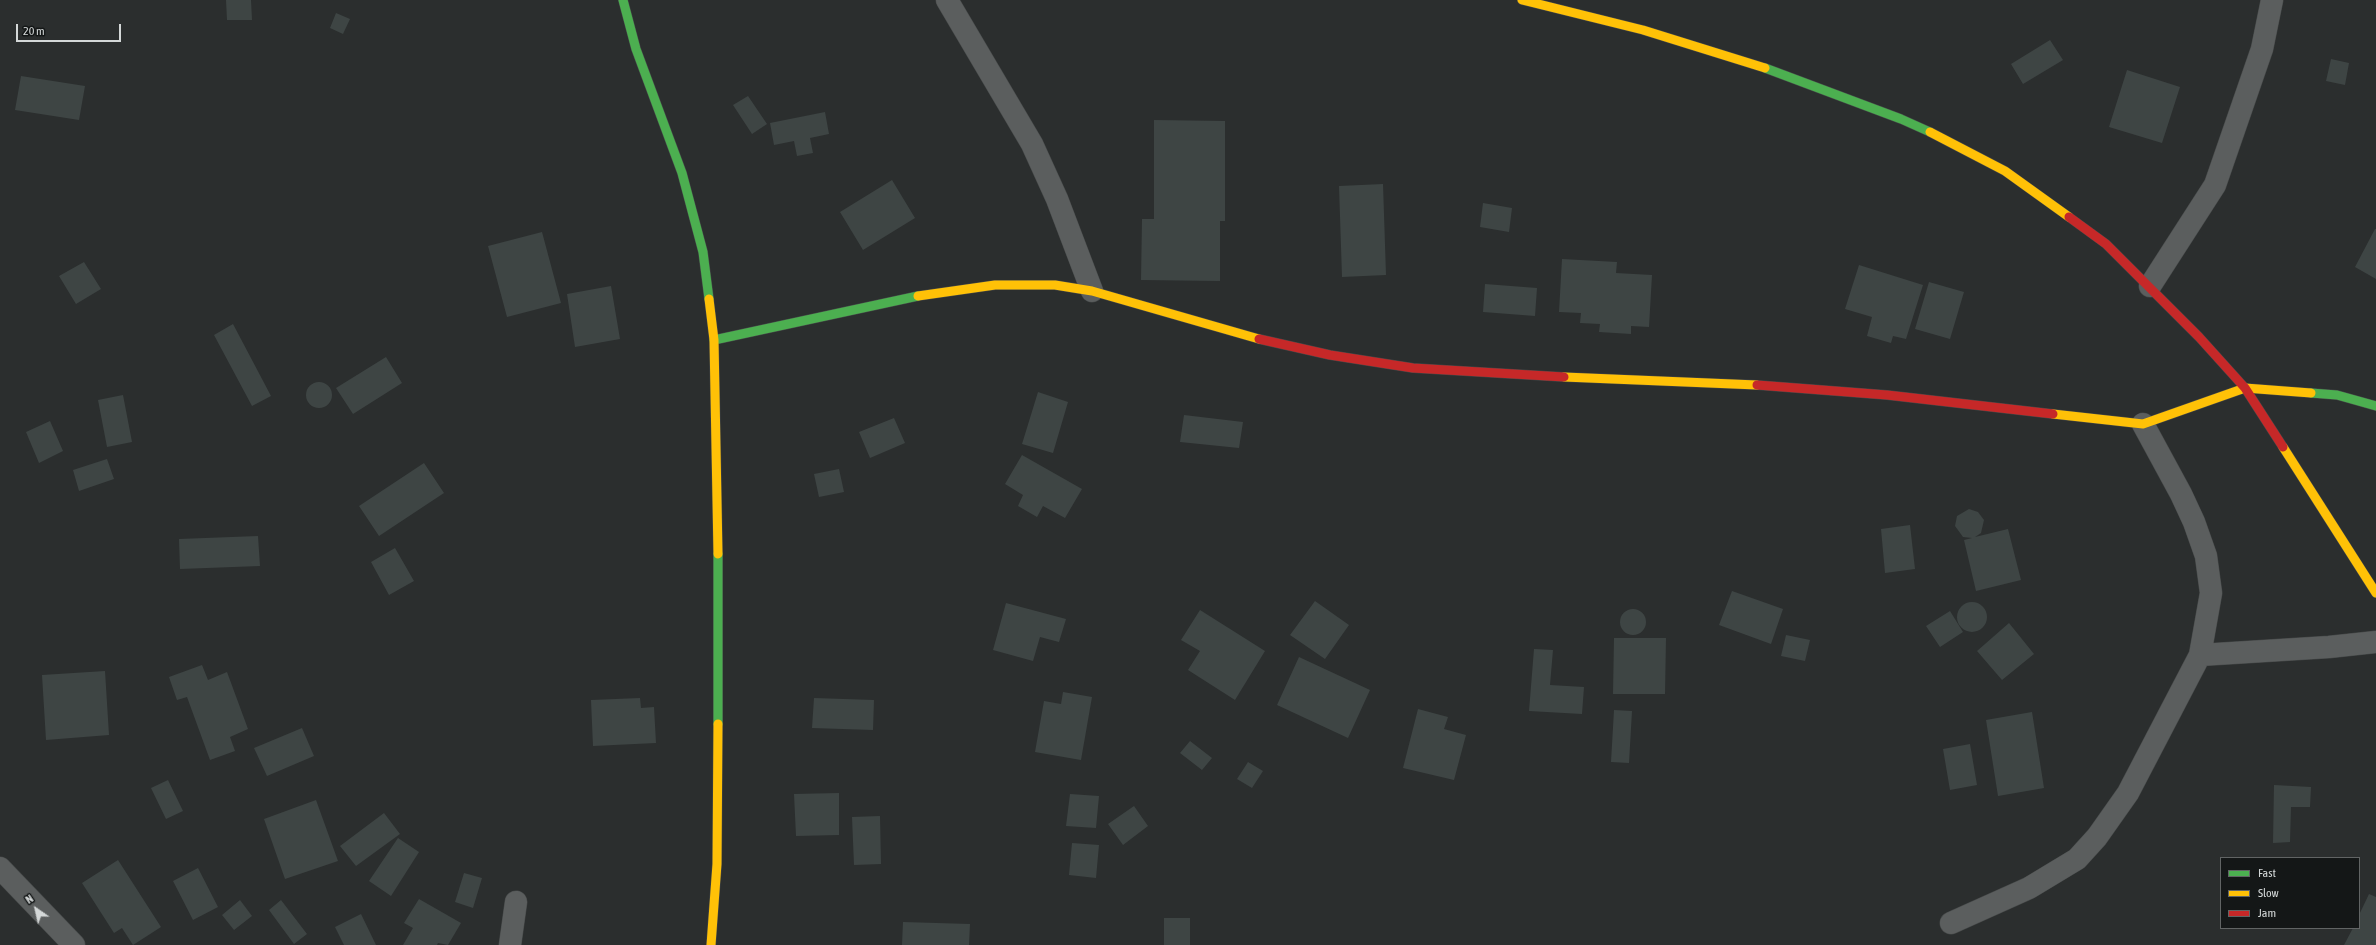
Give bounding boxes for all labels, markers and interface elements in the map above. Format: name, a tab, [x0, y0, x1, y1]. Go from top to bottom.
scale bar	[18, 16, 123, 42]
text: 20 m	[23, 24, 45, 38]
legend	[2220, 857, 2360, 929]
text: Fast	[2258, 866, 2276, 880]
text: Slow	[2258, 886, 2279, 900]
north arrow	[16, 889, 56, 929]
text: N	[23, 892, 35, 906]
text: Jam	[2258, 906, 2276, 920]

